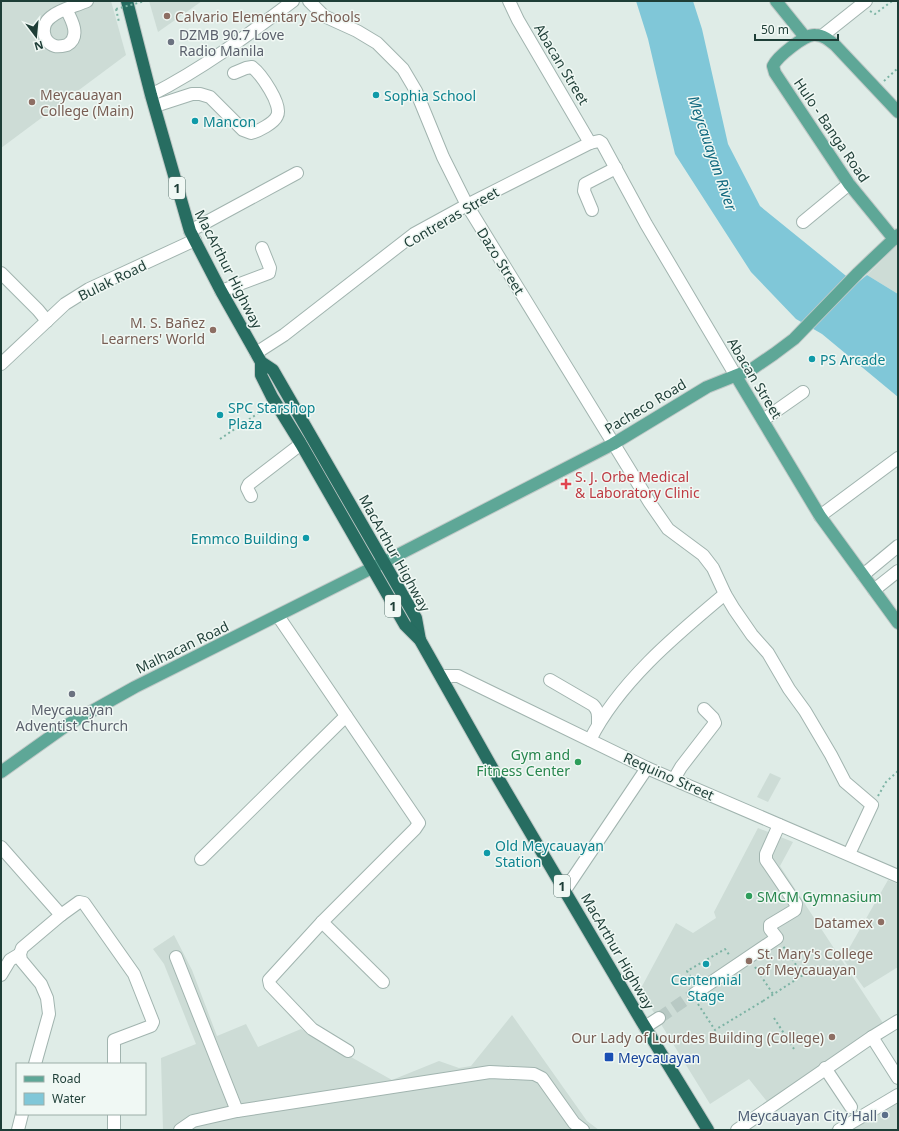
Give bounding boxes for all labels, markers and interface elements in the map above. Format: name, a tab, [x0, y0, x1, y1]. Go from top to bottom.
place label: Calvario Elementary Schools	[175, 7, 361, 26]
marker: Calvario Elementary Schools	[162, 11, 172, 21]
north arrow	[16, 16, 56, 56]
scale bar	[755, 16, 838, 42]
street label: Abacan Street	[530, 20, 594, 108]
text: 50 m	[761, 21, 789, 38]
place label: DZMB 90.7 Love Radio Manila	[179, 25, 285, 60]
marker: DZMB 90.7 Love Radio Manila	[166, 37, 176, 47]
text: N	[33, 38, 45, 55]
street label: Hulo - Banga Road	[790, 74, 874, 186]
place label: Meycauayan College (Main)	[40, 85, 134, 120]
place label: Sophia School	[384, 86, 476, 105]
marker: Sophia School	[371, 90, 381, 100]
water label: Meycauayan River	[684, 93, 742, 214]
marker: Meycauayan College (Main)	[27, 97, 37, 107]
place label: Mancon	[203, 112, 256, 131]
marker: Mancon	[190, 116, 200, 126]
road number: 1	[169, 177, 185, 199]
street label: Contreras Street	[400, 182, 502, 252]
street label: MacArthur Highway	[191, 206, 268, 332]
street label: Dazo Street	[473, 224, 529, 298]
street label: Bulak Road	[75, 255, 149, 305]
place label: M. S. Bañez Learners' World	[101, 313, 205, 348]
marker: M. S. Bañez Learners' World	[208, 325, 218, 335]
street label: Abacan Street	[723, 334, 787, 422]
place label: PS Arcade	[820, 350, 885, 369]
marker: PS Arcade	[807, 354, 817, 364]
street label: Pacheco Road	[601, 374, 689, 438]
place label: SPC Starshop Plaza	[228, 398, 315, 433]
marker: SPC Starshop Plaza	[215, 410, 225, 420]
place label: S. J. Orbe Medical & Laboratory Clinic	[575, 467, 700, 502]
marker: S. J. Orbe Medical & Laboratory Clinic	[560, 478, 572, 490]
street label: MacArthur Highway	[355, 491, 435, 616]
place label: Emmco Building	[191, 529, 298, 548]
marker: Emmco Building	[301, 533, 311, 543]
road number: 1	[385, 595, 401, 617]
street label: Malhacan Road	[132, 616, 232, 678]
marker: Meycauayan Adventist Church	[67, 689, 77, 699]
place label: Meycauayan Adventist Church	[16, 700, 128, 735]
place label: Gym and Fitness Center	[476, 745, 570, 780]
street label: Requino Street	[621, 748, 717, 804]
marker: Gym and Fitness Center	[573, 757, 583, 767]
place label: Old Meycauayan Station	[495, 836, 604, 871]
marker: Old Meycauayan Station	[482, 848, 492, 858]
road number: 1	[554, 875, 570, 897]
place label: SMCM Gymnasium	[757, 887, 882, 906]
street label: MacArthur Highway	[577, 890, 659, 1013]
marker: SMCM Gymnasium	[744, 891, 754, 901]
place label: Datamex	[814, 913, 874, 932]
marker: Datamex	[876, 917, 886, 927]
place label: St. Mary's College of Meycauayan	[757, 944, 873, 979]
marker: St. Mary's College of Meycauayan	[744, 956, 754, 966]
marker: Centennial Stage	[701, 959, 711, 969]
place label: Centennial Stage	[671, 970, 741, 1005]
place label: Our Lady of Lourdes Building (College)	[571, 1028, 824, 1047]
marker: Our Lady of Lourdes Building (College)	[827, 1032, 837, 1042]
place label: Meycauayan	[618, 1048, 700, 1067]
marker: Meycauayan	[603, 1051, 615, 1063]
legend	[16, 1063, 146, 1115]
text: Road	[52, 1070, 81, 1087]
text: Water	[52, 1090, 86, 1107]
place label: Meycauayan City Hall	[737, 1106, 877, 1125]
marker: Meycauayan City Hall	[880, 1110, 890, 1120]

